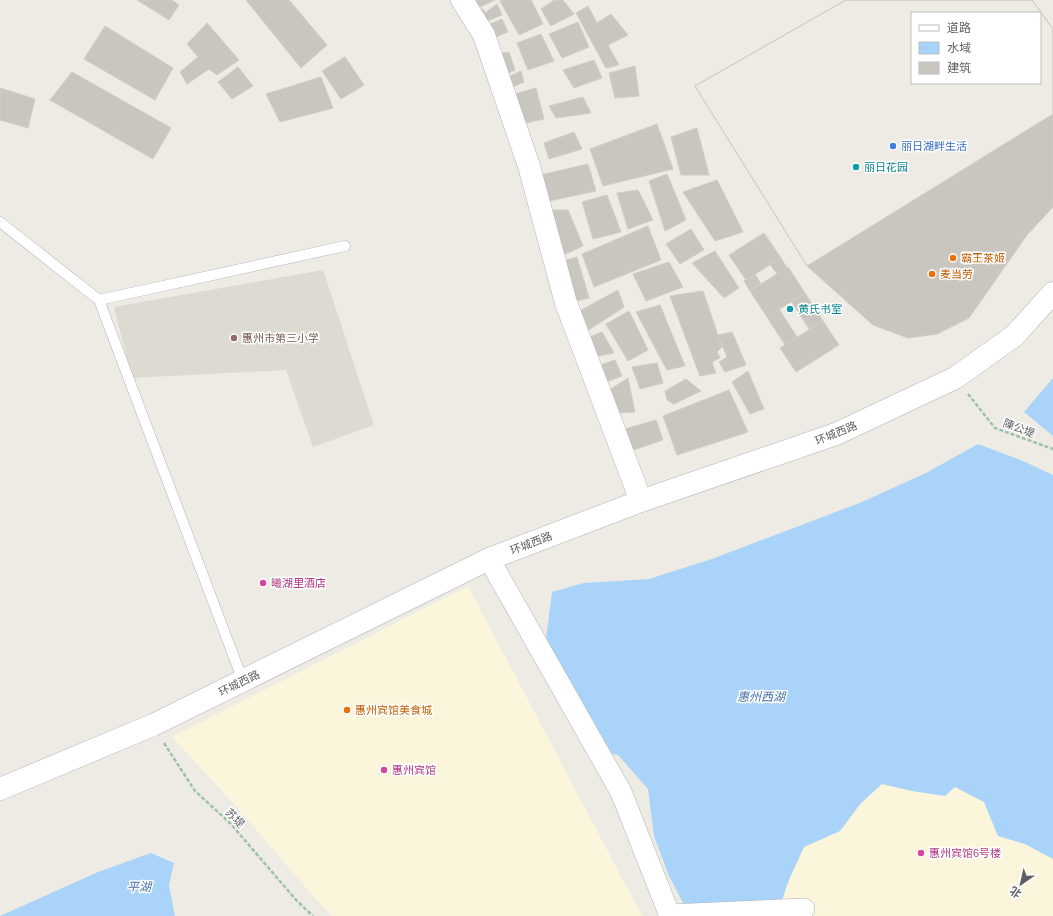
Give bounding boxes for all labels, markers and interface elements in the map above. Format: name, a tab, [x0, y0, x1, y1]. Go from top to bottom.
legend	[911, 12, 1041, 84]
text: 道路	[947, 21, 971, 35]
text: 水域	[947, 41, 971, 55]
text: 建筑	[947, 61, 971, 75]
place label: 丽日湖畔生活	[901, 140, 967, 152]
marker: 丽日湖畔生活	[888, 141, 898, 151]
place label: 丽日花园	[864, 161, 908, 173]
marker: 丽日花园	[851, 162, 861, 172]
place label: 霸王茶姬	[961, 252, 1005, 264]
marker: 霸王茶姬	[948, 253, 958, 263]
place label: 麦当劳	[940, 268, 973, 280]
marker: 麦当劳	[927, 269, 937, 279]
place label: 黄氏书室	[798, 303, 842, 315]
marker: 黄氏书室	[785, 304, 795, 314]
place label: 惠州市第三小学	[242, 332, 319, 344]
marker: 惠州市第三小学	[229, 333, 239, 343]
street label: 陳公堤	[1001, 417, 1037, 439]
street label: 环城西路	[813, 419, 859, 447]
street label: 环城西路	[508, 530, 554, 556]
place label: 曦湖里酒店	[271, 577, 326, 589]
marker: 曦湖里酒店	[258, 578, 268, 588]
street label: 环城西路	[217, 668, 261, 698]
water label: 惠州西湖	[737, 690, 787, 704]
place label: 惠州宾馆美食城	[355, 704, 432, 716]
marker: 惠州宾馆美食城	[342, 705, 352, 715]
place label: 惠州宾馆	[392, 764, 436, 776]
marker: 惠州宾馆	[379, 765, 389, 775]
street label: 苏堤	[223, 806, 247, 830]
place label: 惠州宾馆6号楼	[929, 847, 1001, 859]
marker: 惠州宾馆6号楼	[916, 848, 926, 858]
north arrow	[1001, 864, 1041, 904]
water label: 平湖	[127, 880, 153, 894]
text: 北	[1007, 884, 1023, 900]

